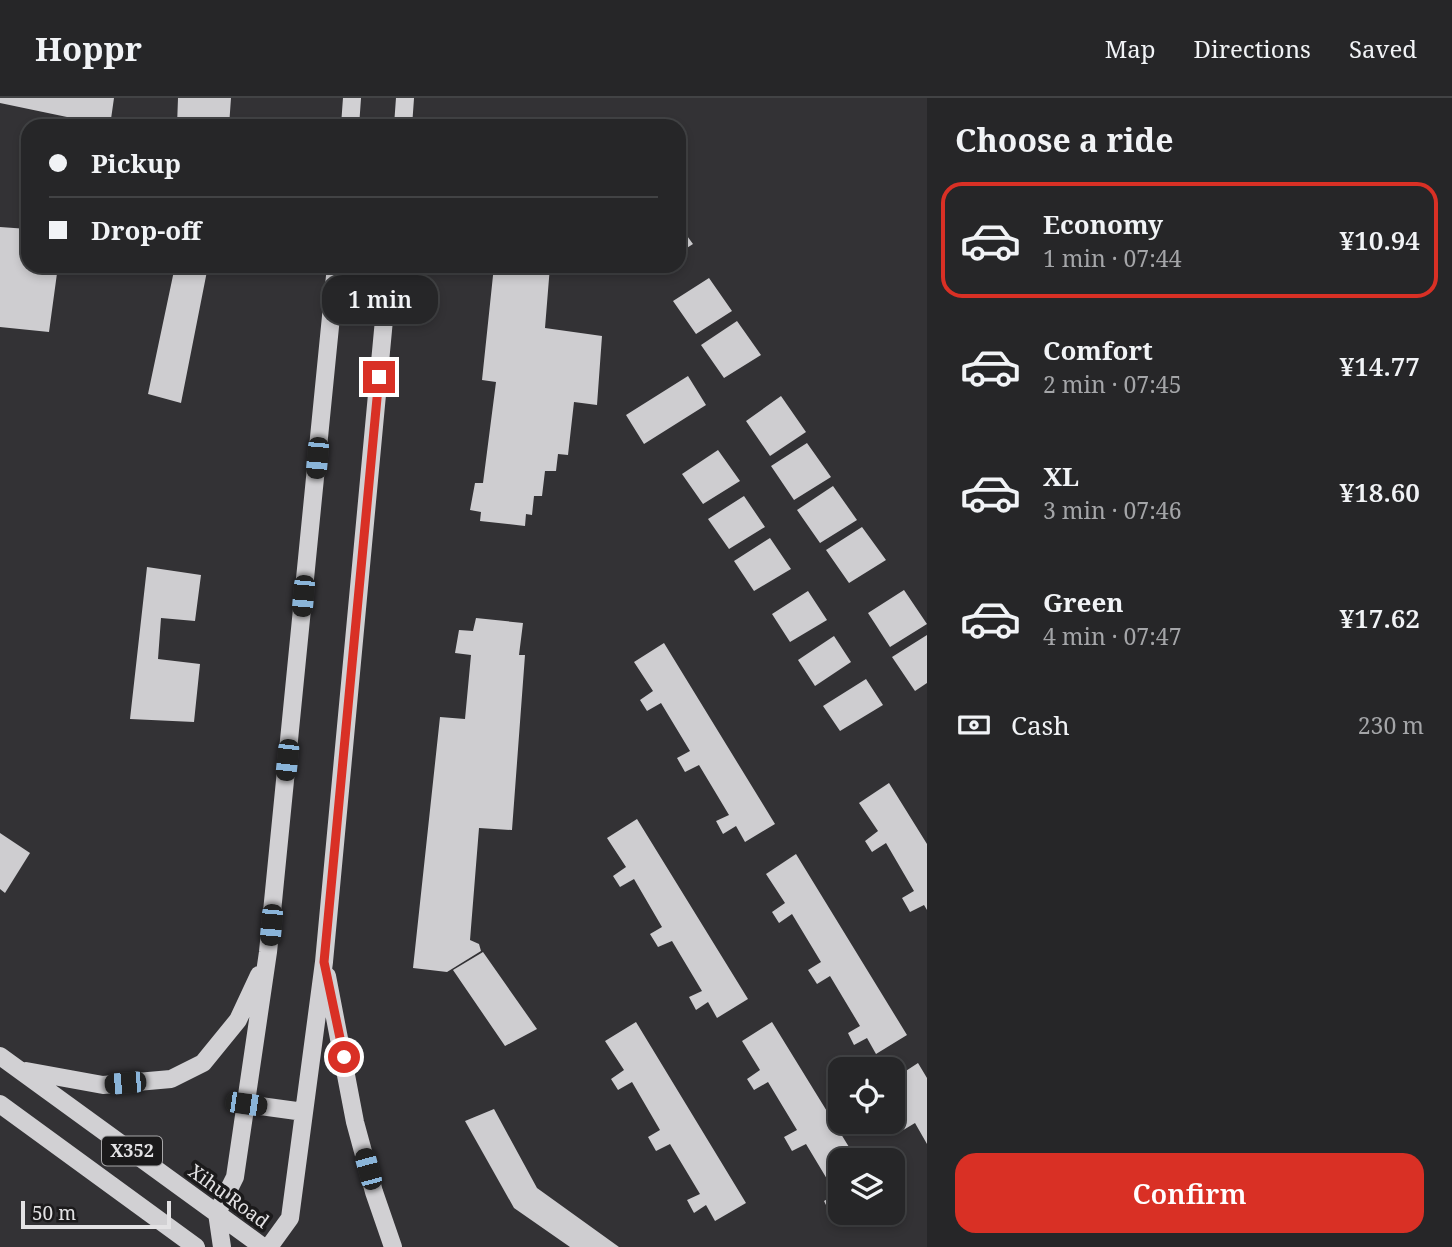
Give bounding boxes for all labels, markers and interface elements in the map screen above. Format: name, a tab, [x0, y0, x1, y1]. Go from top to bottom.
text: Hoppr	[35, 26, 142, 71]
text: Map	[1105, 32, 1156, 65]
text: Directions	[1194, 32, 1311, 65]
text: Saved	[1349, 32, 1417, 65]
text: Choose a ride	[955, 118, 1174, 161]
text: Pickup	[91, 145, 181, 181]
text: Economy	[1043, 206, 1163, 242]
icon: car	[959, 209, 1022, 272]
text: Drop-off	[91, 212, 201, 248]
text: ¥10.94	[1340, 222, 1420, 258]
text: 1 min · 07:44	[1043, 242, 1181, 274]
callout: 1 min	[321, 275, 437, 324]
text: 1 min	[348, 283, 412, 315]
text: Comfort	[1043, 332, 1153, 368]
icon: car	[959, 335, 1022, 398]
text: ¥14.77	[1340, 348, 1420, 384]
route end	[363, 361, 395, 393]
text: 2 min · 07:45	[1043, 368, 1181, 400]
car	[305, 436, 330, 480]
text: XL	[1043, 458, 1079, 494]
icon: car	[959, 461, 1022, 524]
text: ¥18.60	[1340, 474, 1420, 510]
text: 3 min · 07:46	[1043, 494, 1181, 526]
car	[291, 574, 316, 618]
text: Green	[1043, 584, 1124, 620]
icon: car	[959, 587, 1022, 650]
text: ¥17.62	[1340, 600, 1420, 636]
text: 4 min · 07:47	[1043, 620, 1181, 652]
icon: cash	[955, 706, 993, 744]
text: Cash	[1011, 707, 1070, 743]
text: 230 m	[1358, 709, 1424, 741]
car	[275, 738, 300, 782]
car	[259, 903, 284, 947]
route start	[328, 1041, 360, 1073]
map controls	[828, 1057, 905, 1225]
button: locate	[828, 1057, 905, 1134]
car	[104, 1071, 147, 1095]
car	[224, 1091, 269, 1117]
road number: X352	[102, 1136, 162, 1166]
car	[353, 1146, 384, 1192]
button: layers	[828, 1148, 905, 1225]
button: Confirm	[955, 1153, 1424, 1233]
street label: Xihu Road	[184, 1158, 275, 1234]
scale bar	[21, 1198, 172, 1230]
text: 50 m	[32, 1200, 76, 1226]

